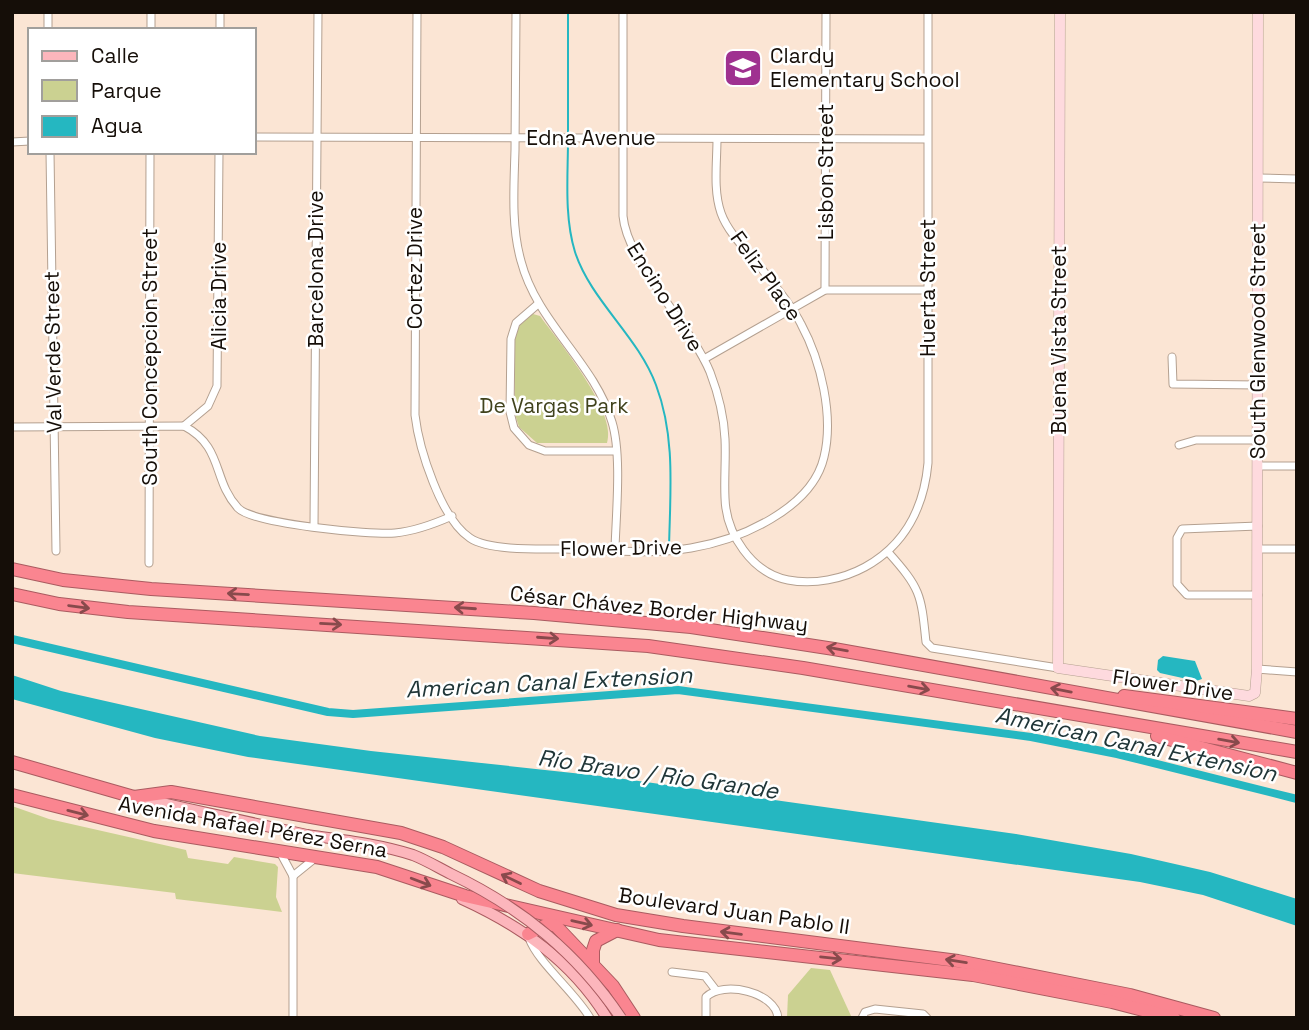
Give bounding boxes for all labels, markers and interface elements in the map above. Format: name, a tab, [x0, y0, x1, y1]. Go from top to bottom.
legend	[28, 28, 256, 154]
text: Calle	[91, 42, 139, 69]
place label: Clardy Elementary School	[770, 42, 960, 93]
school or university icon: Clardy Elementary School	[722, 47, 764, 89]
text: Parque	[91, 77, 162, 104]
street label: Lisbon Street	[812, 104, 839, 240]
text: Agua	[91, 112, 143, 139]
street label: Edna Avenue	[526, 124, 656, 151]
street label: Barcelona Drive	[302, 190, 329, 348]
street label: Cortez Drive	[401, 207, 428, 329]
street label: Huerta Street	[914, 219, 941, 357]
street label: South Glenwood Street	[1244, 223, 1271, 459]
street label: Feliz Place	[725, 225, 808, 326]
street label: South Concepcion Street	[136, 228, 163, 486]
street label: Encino Drive	[621, 237, 710, 356]
street label: Alicia Drive	[205, 241, 232, 351]
street label: Buena Vista Street	[1045, 245, 1072, 435]
street label: Val Verde Street	[38, 271, 67, 433]
park label: De Vargas Park	[480, 392, 628, 419]
street label: Flower Drive	[560, 533, 682, 562]
street label: César Chávez Border Highway	[509, 579, 809, 638]
one-way arrow	[227, 587, 250, 600]
one-way arrow	[67, 600, 90, 613]
one-way arrow	[454, 601, 477, 614]
one-way arrow	[319, 618, 342, 631]
one-way arrow	[536, 631, 559, 644]
one-way arrow	[826, 642, 849, 655]
water label: American Canal Extension	[405, 659, 694, 704]
street label: Flower Drive	[1111, 663, 1235, 706]
one-way arrow	[907, 682, 930, 695]
one-way arrow	[1050, 683, 1073, 696]
water label: American Canal Extension	[993, 700, 1280, 789]
one-way arrow	[1217, 735, 1240, 748]
water label: Río Bravo / Rio Grande	[536, 742, 781, 806]
street label: Avenida Rafael Pérez Serna	[117, 790, 390, 863]
one-way arrow	[66, 807, 89, 820]
one-way arrow	[501, 872, 522, 886]
one-way arrow	[409, 876, 431, 889]
street label: Boulevard Juan Pablo II	[617, 881, 851, 940]
one-way arrow	[570, 917, 592, 930]
one-way arrow	[720, 926, 743, 939]
one-way arrow	[819, 952, 841, 965]
one-way arrow	[946, 954, 968, 967]

